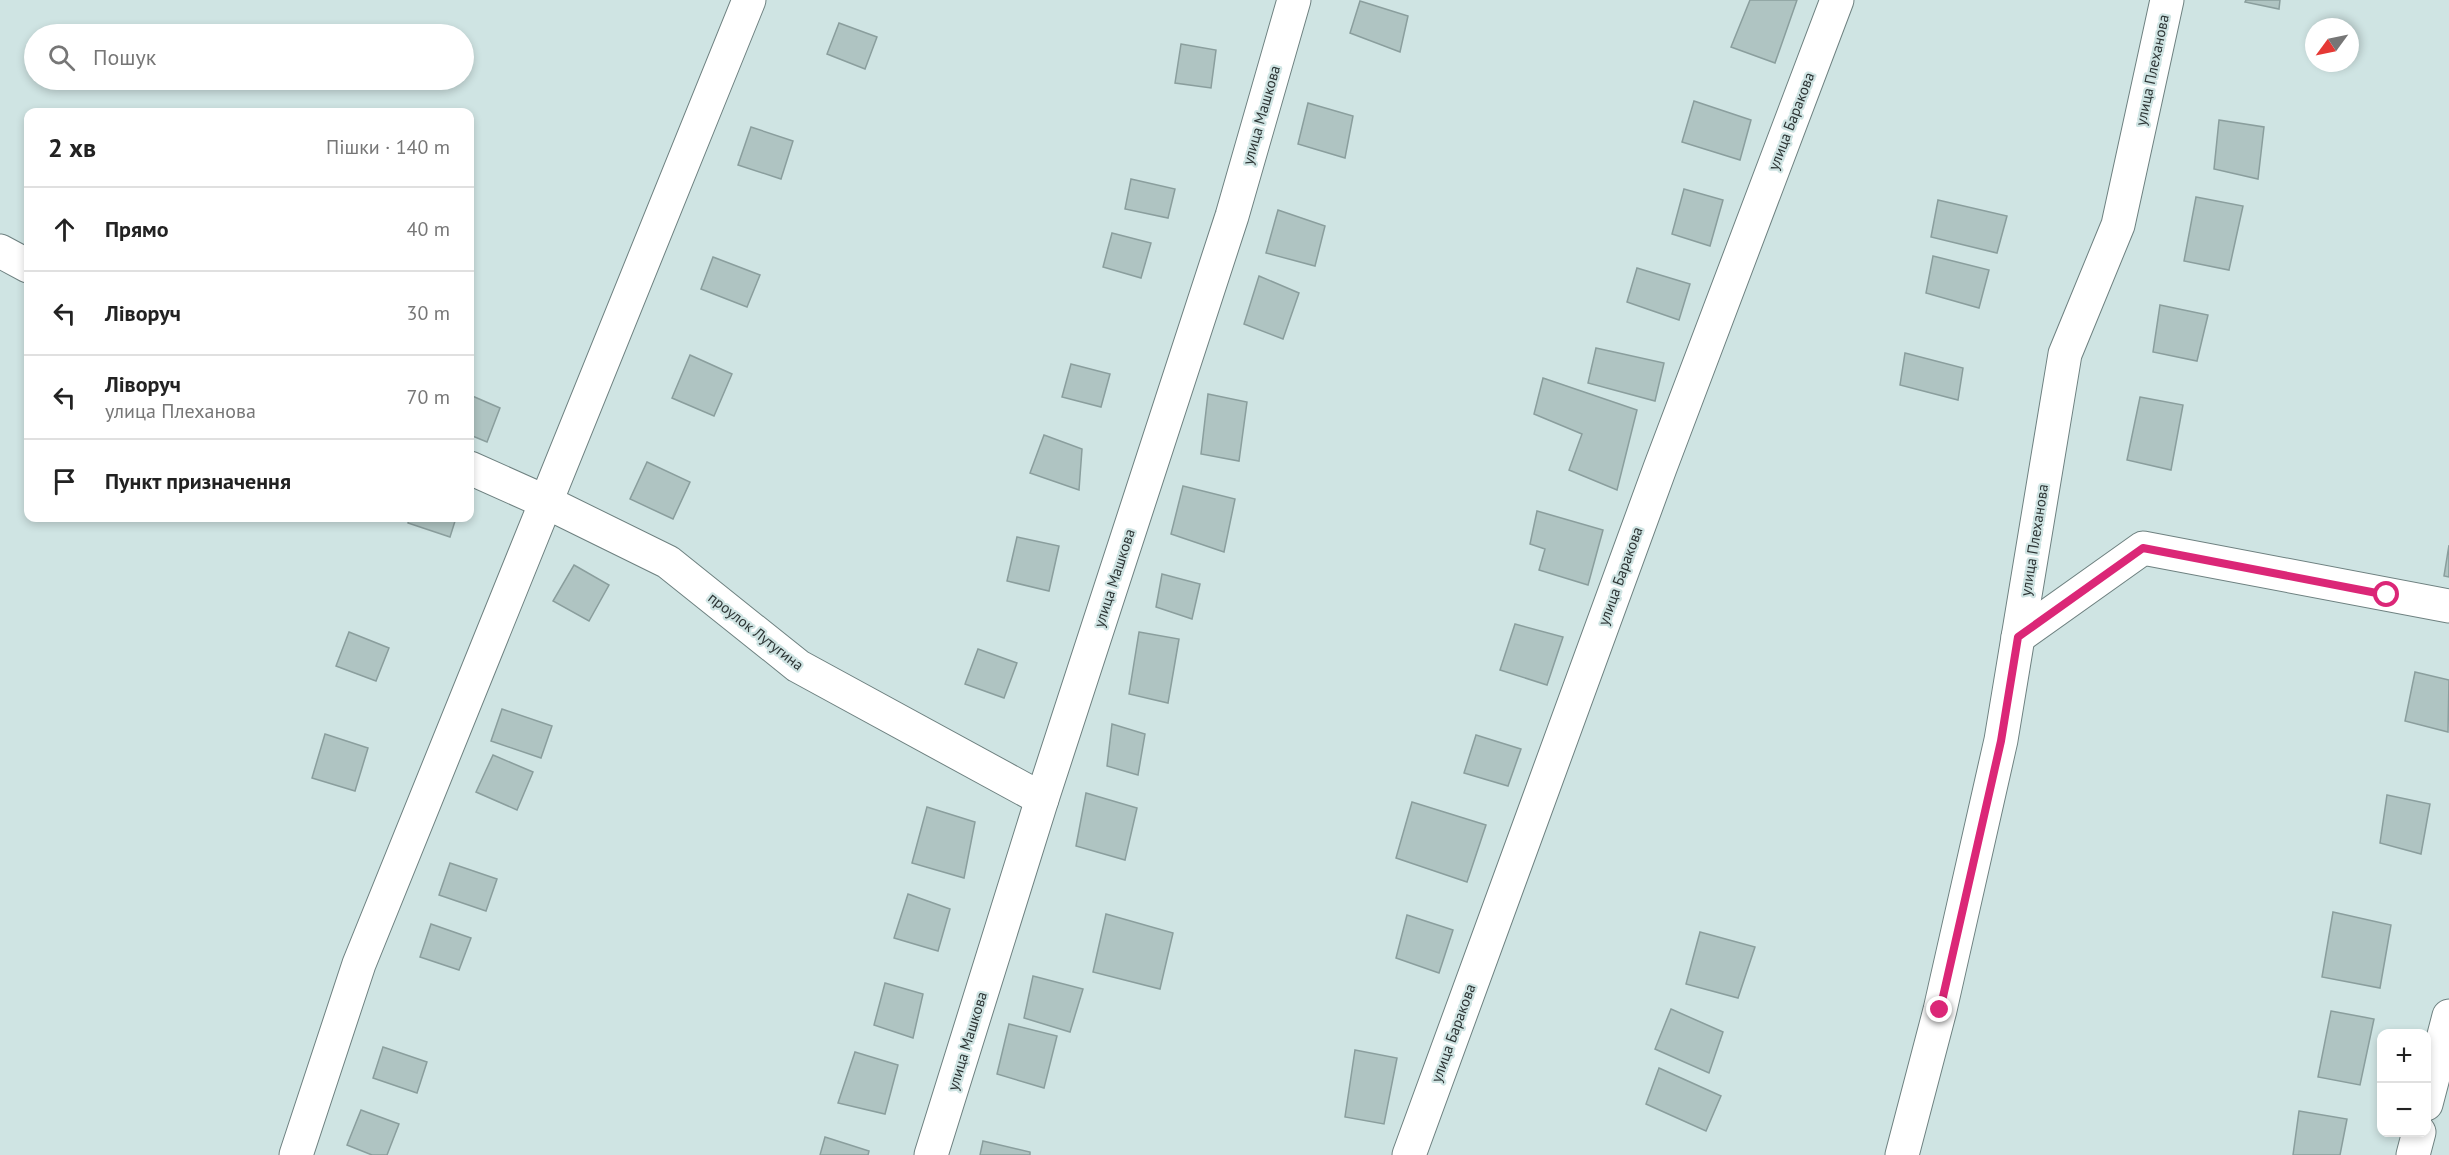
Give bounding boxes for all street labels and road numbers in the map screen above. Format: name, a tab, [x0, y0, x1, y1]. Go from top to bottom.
street label: улица Плеханова	[2131, 13, 2173, 127]
street label: улица Машкова	[1238, 63, 1284, 167]
street label: улица Баракова	[1764, 69, 1818, 173]
street label: улица Плеханова	[2016, 483, 2052, 597]
street label: улица Баракова	[1593, 524, 1647, 628]
street label: улица Машкова	[1089, 526, 1139, 630]
street label: проулок Лутугина	[704, 588, 808, 674]
street label: улица Баракова	[1426, 981, 1480, 1085]
street label: улица Машкова	[943, 989, 991, 1093]

